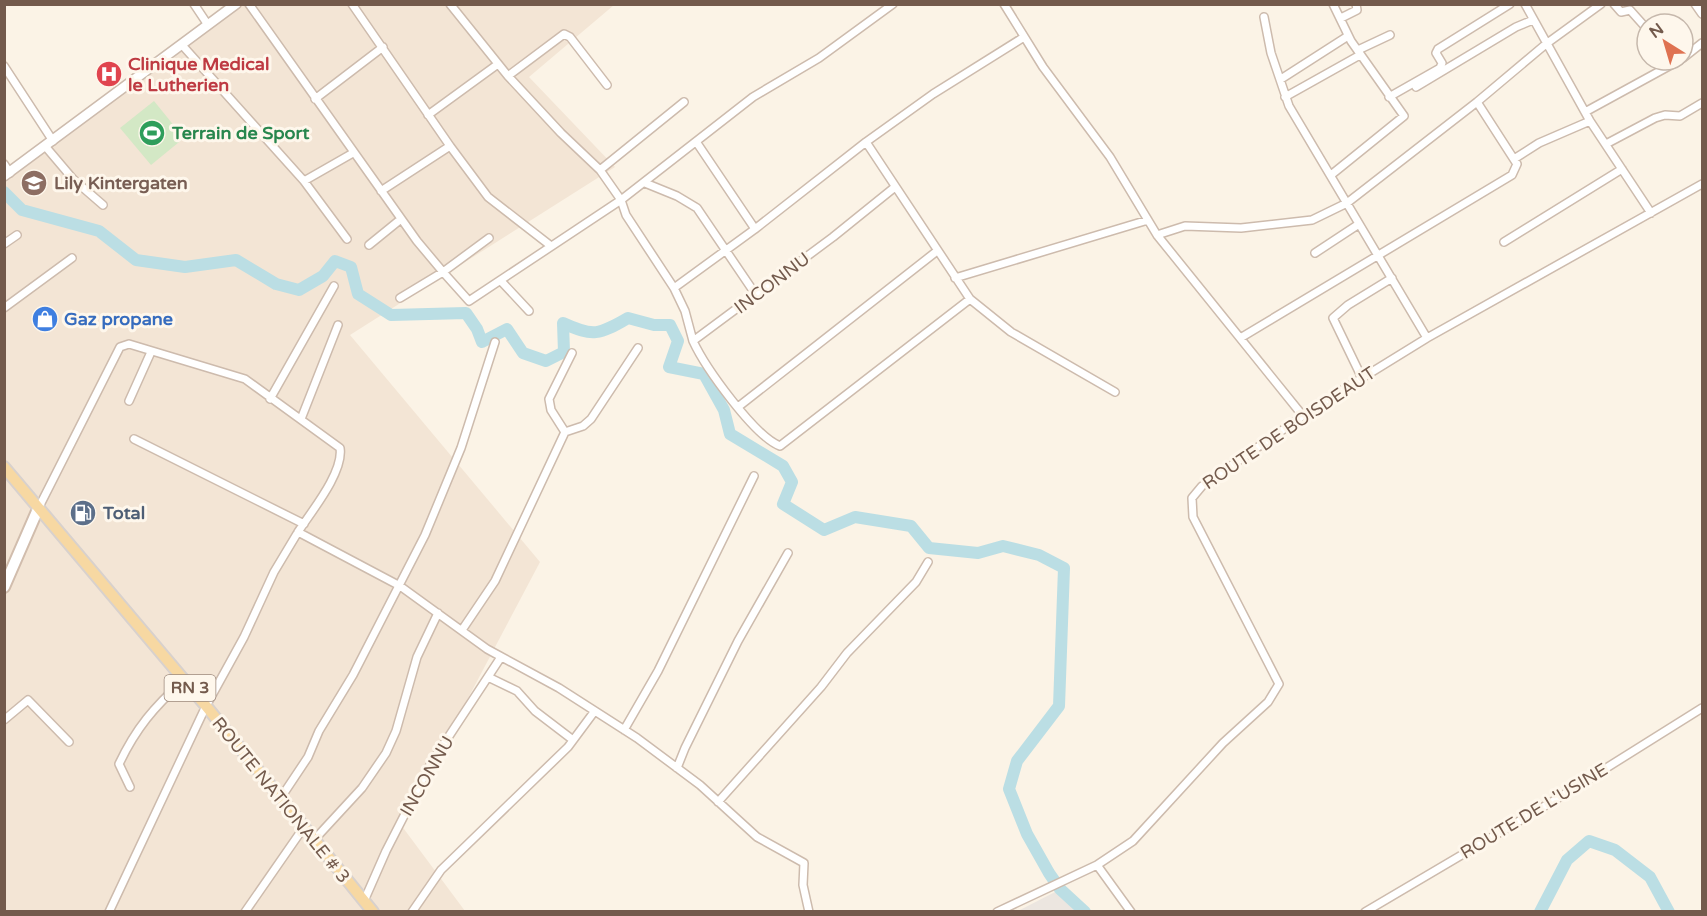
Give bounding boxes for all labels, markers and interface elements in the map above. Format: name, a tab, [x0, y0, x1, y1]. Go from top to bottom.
north arrow	[1635, 12, 1695, 72]
text: N	[1645, 19, 1668, 43]
place label: Clinique Medical le Lutherien	[128, 53, 269, 96]
hospital icon: Clinique Medical le Lutherien	[94, 59, 124, 89]
sports icon: Terrain de Sport	[137, 118, 167, 148]
place label: Terrain de Sport	[171, 122, 309, 144]
school or university icon: Lily Kintergaten	[19, 168, 49, 198]
place label: Lily Kintergaten	[54, 172, 188, 194]
street label: INCONNU	[730, 247, 814, 319]
shop icon: Gaz propane	[30, 304, 60, 334]
place label: Gaz propane	[64, 308, 173, 330]
street label: ROUTE DE BOISDEAUT	[1198, 362, 1380, 494]
fuel station icon: Total	[68, 498, 98, 528]
place label: Total	[102, 502, 145, 524]
road number: RN 3	[164, 675, 216, 701]
street label: ROUTE NATIONALE # 3	[207, 713, 355, 887]
street label: INCONNU	[395, 732, 459, 820]
street label: ROUTE DE L'USINE	[1456, 758, 1612, 864]

